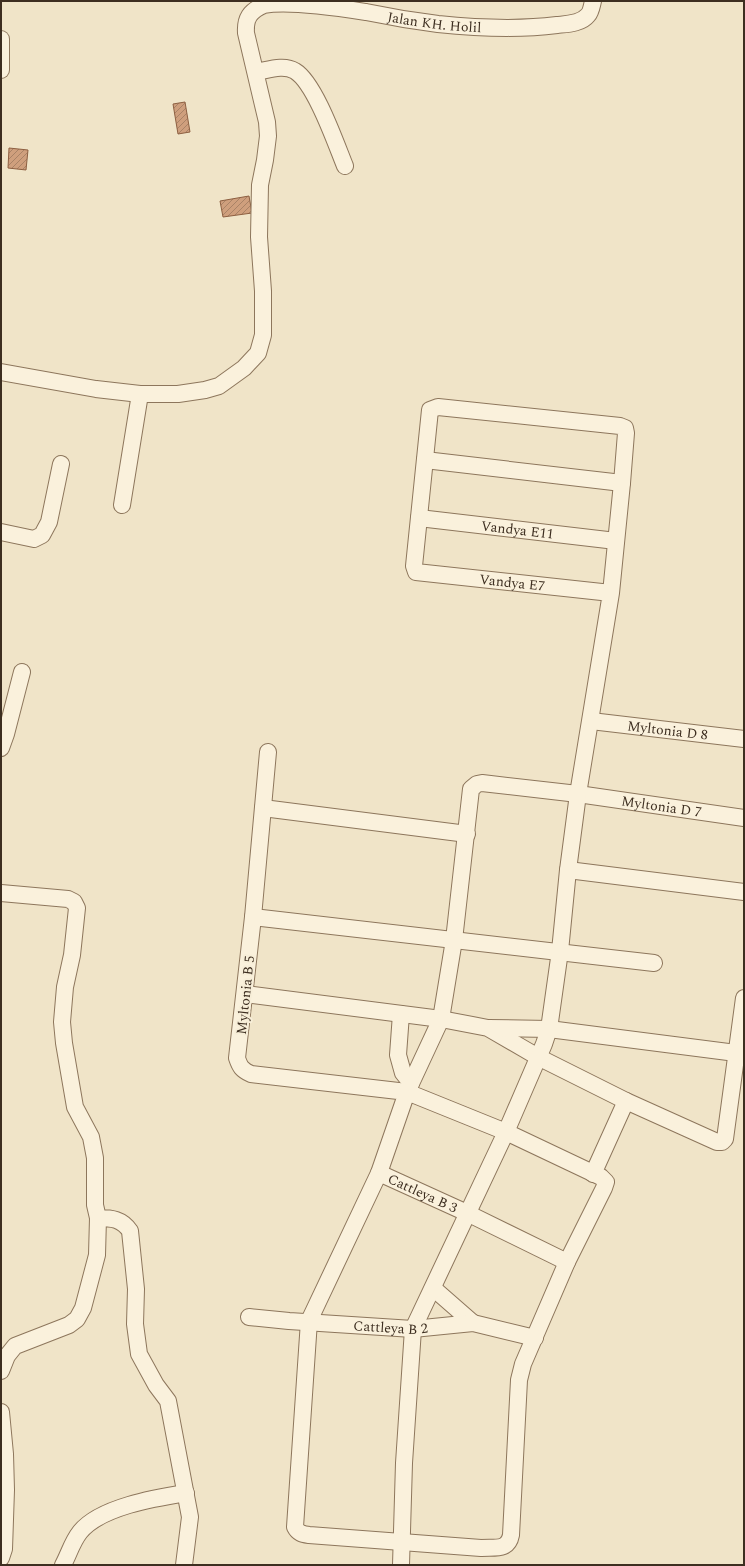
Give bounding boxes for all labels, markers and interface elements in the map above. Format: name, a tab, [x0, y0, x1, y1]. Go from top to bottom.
street label: Jalan KH. Holil	[386, 6, 482, 38]
street label: Vandya E11	[480, 515, 555, 545]
street label: Vandya E7	[478, 569, 546, 597]
street label: Myltonia D 8	[626, 715, 709, 746]
street label: Myltonia D 7	[620, 790, 703, 823]
street label: Myltonia B 5	[231, 955, 260, 1036]
street label: Cattleya B 3	[384, 1168, 461, 1218]
street label: Cattleya B 2	[353, 1315, 429, 1340]

